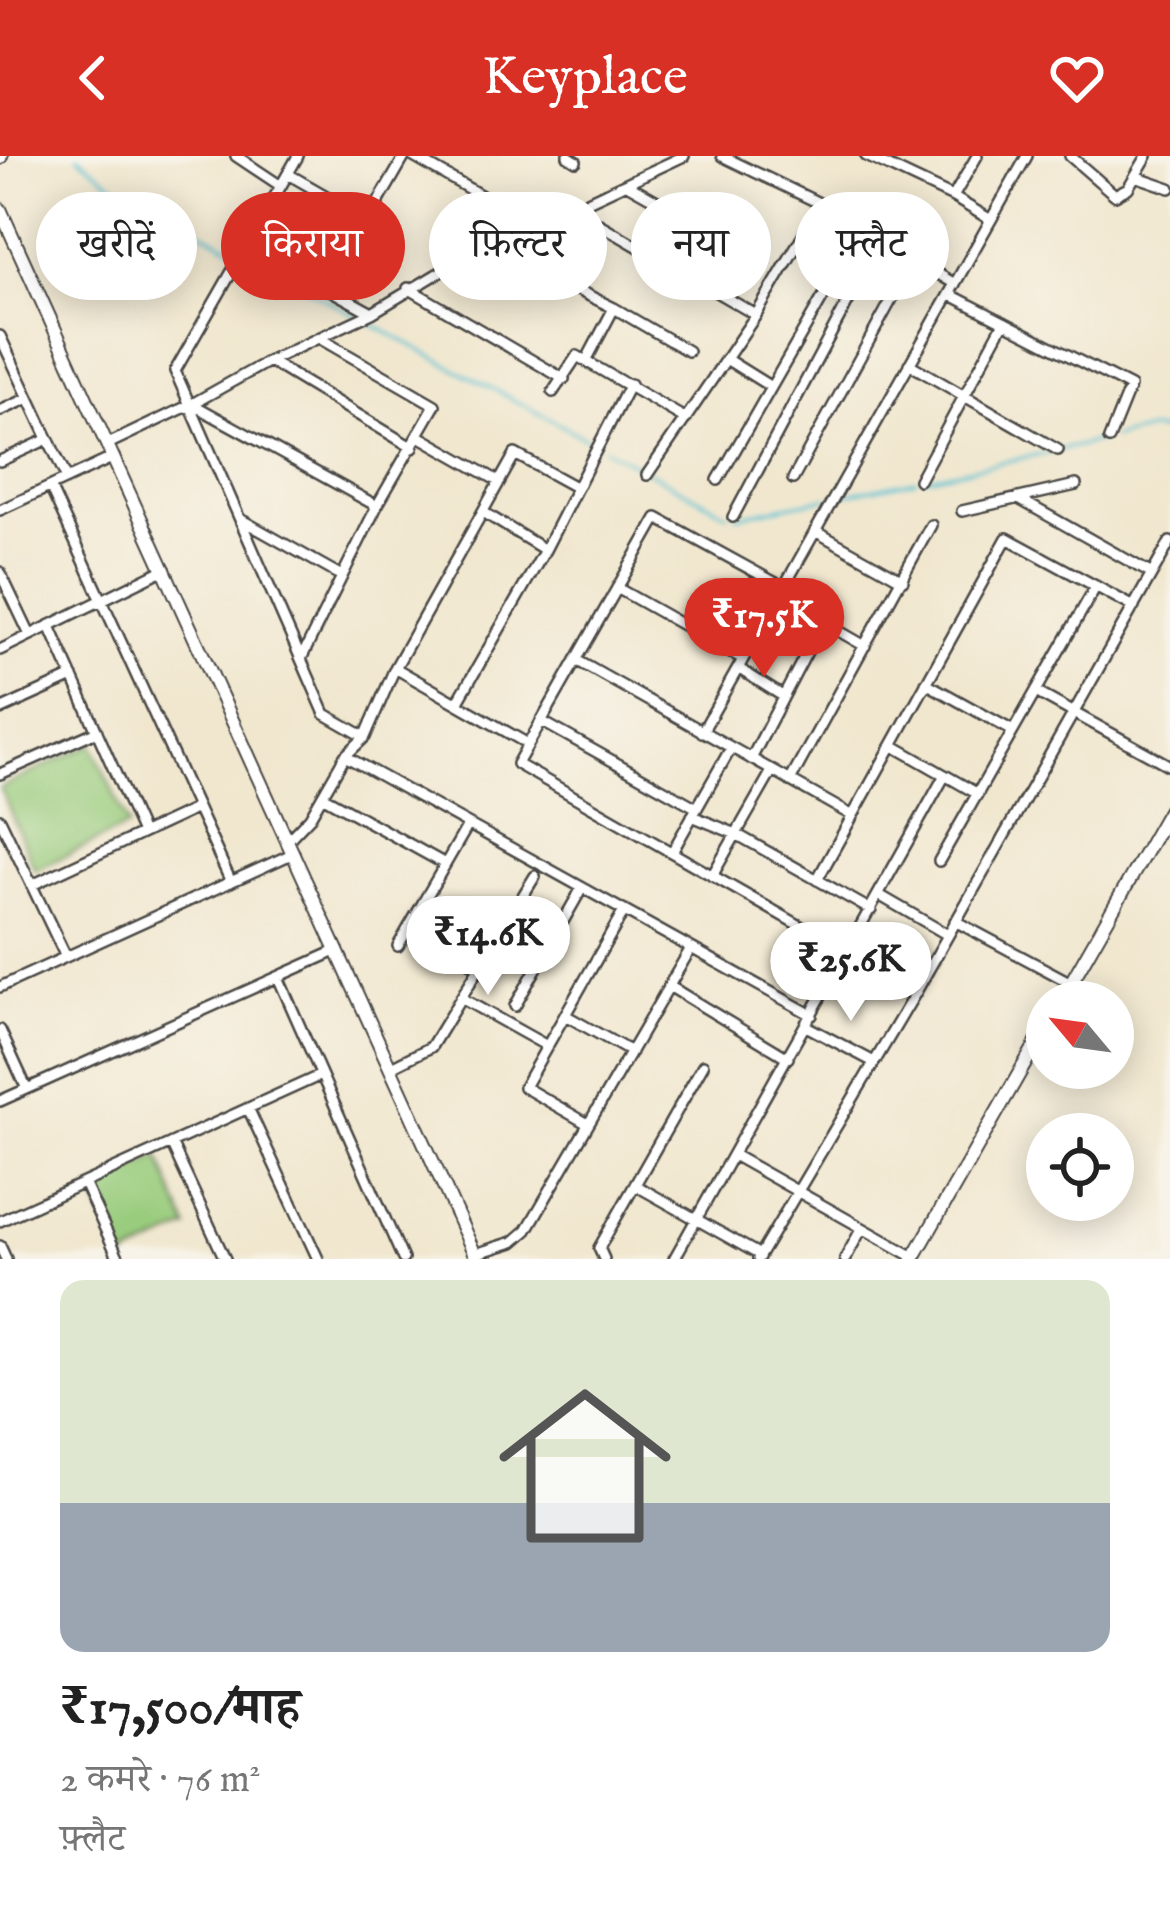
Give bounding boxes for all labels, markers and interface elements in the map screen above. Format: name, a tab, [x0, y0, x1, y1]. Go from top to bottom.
text: Keyplace	[482, 44, 688, 113]
icon: back	[60, 45, 126, 111]
icon: heart	[1044, 45, 1110, 111]
chip: खरीदें	[36, 192, 197, 300]
chip: किराया	[221, 192, 405, 300]
chip: फ़िल्टर	[429, 192, 607, 300]
chip: नया	[631, 192, 771, 300]
chip: फ़्लैट	[795, 192, 949, 300]
pin: ₹17.5K	[666, 578, 862, 680]
text: ₹17.5K	[711, 592, 817, 641]
pin: ₹14.6K	[390, 896, 586, 998]
text: ₹14.6K	[433, 910, 543, 959]
pin: ₹25.6K	[753, 922, 949, 1024]
text: ₹25.6K	[797, 936, 905, 985]
north arrow	[1026, 981, 1134, 1089]
map controls	[1026, 981, 1134, 1221]
button: locate	[1026, 1113, 1134, 1221]
icon: home	[477, 1358, 693, 1574]
text: ₹17,500/माह	[60, 1677, 300, 1742]
text: 2 कमरे · 76 m²	[60, 1756, 261, 1805]
text: फ़्लैट	[60, 1816, 125, 1865]

